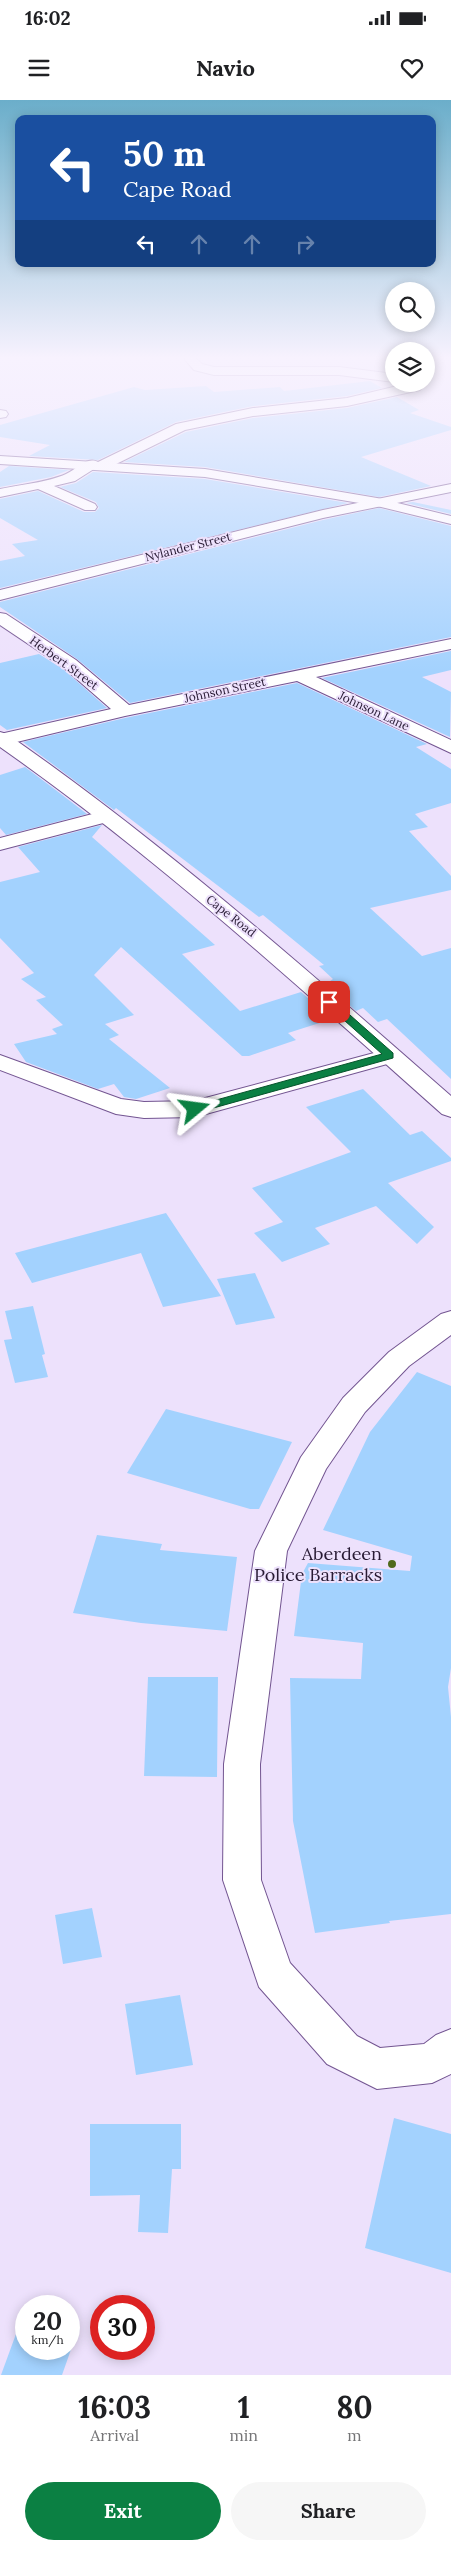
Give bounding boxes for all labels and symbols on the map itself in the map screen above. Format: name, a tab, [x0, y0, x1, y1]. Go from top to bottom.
street label: Nylander Street	[143, 528, 233, 564]
street label: Herbert Street	[27, 633, 102, 693]
street label: Johnson Street	[182, 673, 267, 706]
street label: Johnson Lane	[336, 687, 412, 734]
street label: Cape Road	[203, 891, 259, 940]
pin	[308, 981, 350, 1023]
position arrow	[168, 1082, 220, 1134]
place label: Aberdeen Police Barracks	[254, 1542, 382, 1586]
marker: Aberdeen Police Barracks	[386, 1558, 398, 1570]
speed limit sign: 30	[90, 2295, 155, 2360]

